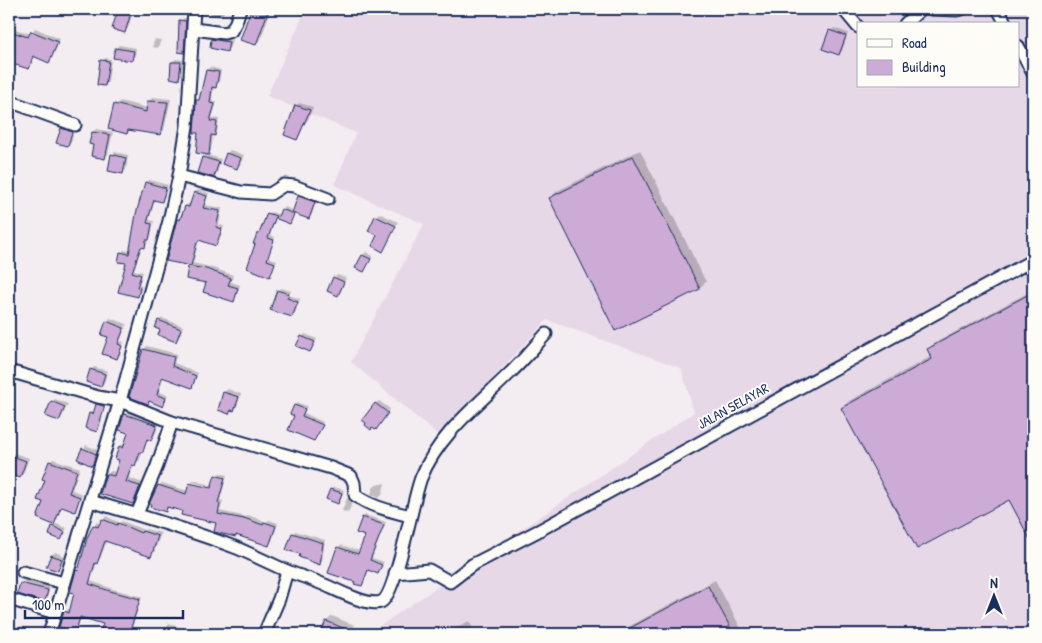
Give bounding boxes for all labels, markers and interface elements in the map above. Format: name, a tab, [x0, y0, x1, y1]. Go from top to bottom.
legend	[857, 22, 1020, 88]
text: Road	[902, 32, 927, 53]
text: Building	[902, 56, 946, 77]
street label: JALAN SELAYAR	[694, 378, 772, 433]
north arrow	[970, 570, 1020, 620]
text: N	[990, 573, 998, 592]
scale bar	[25, 588, 182, 620]
text: 100 m	[32, 594, 65, 615]

